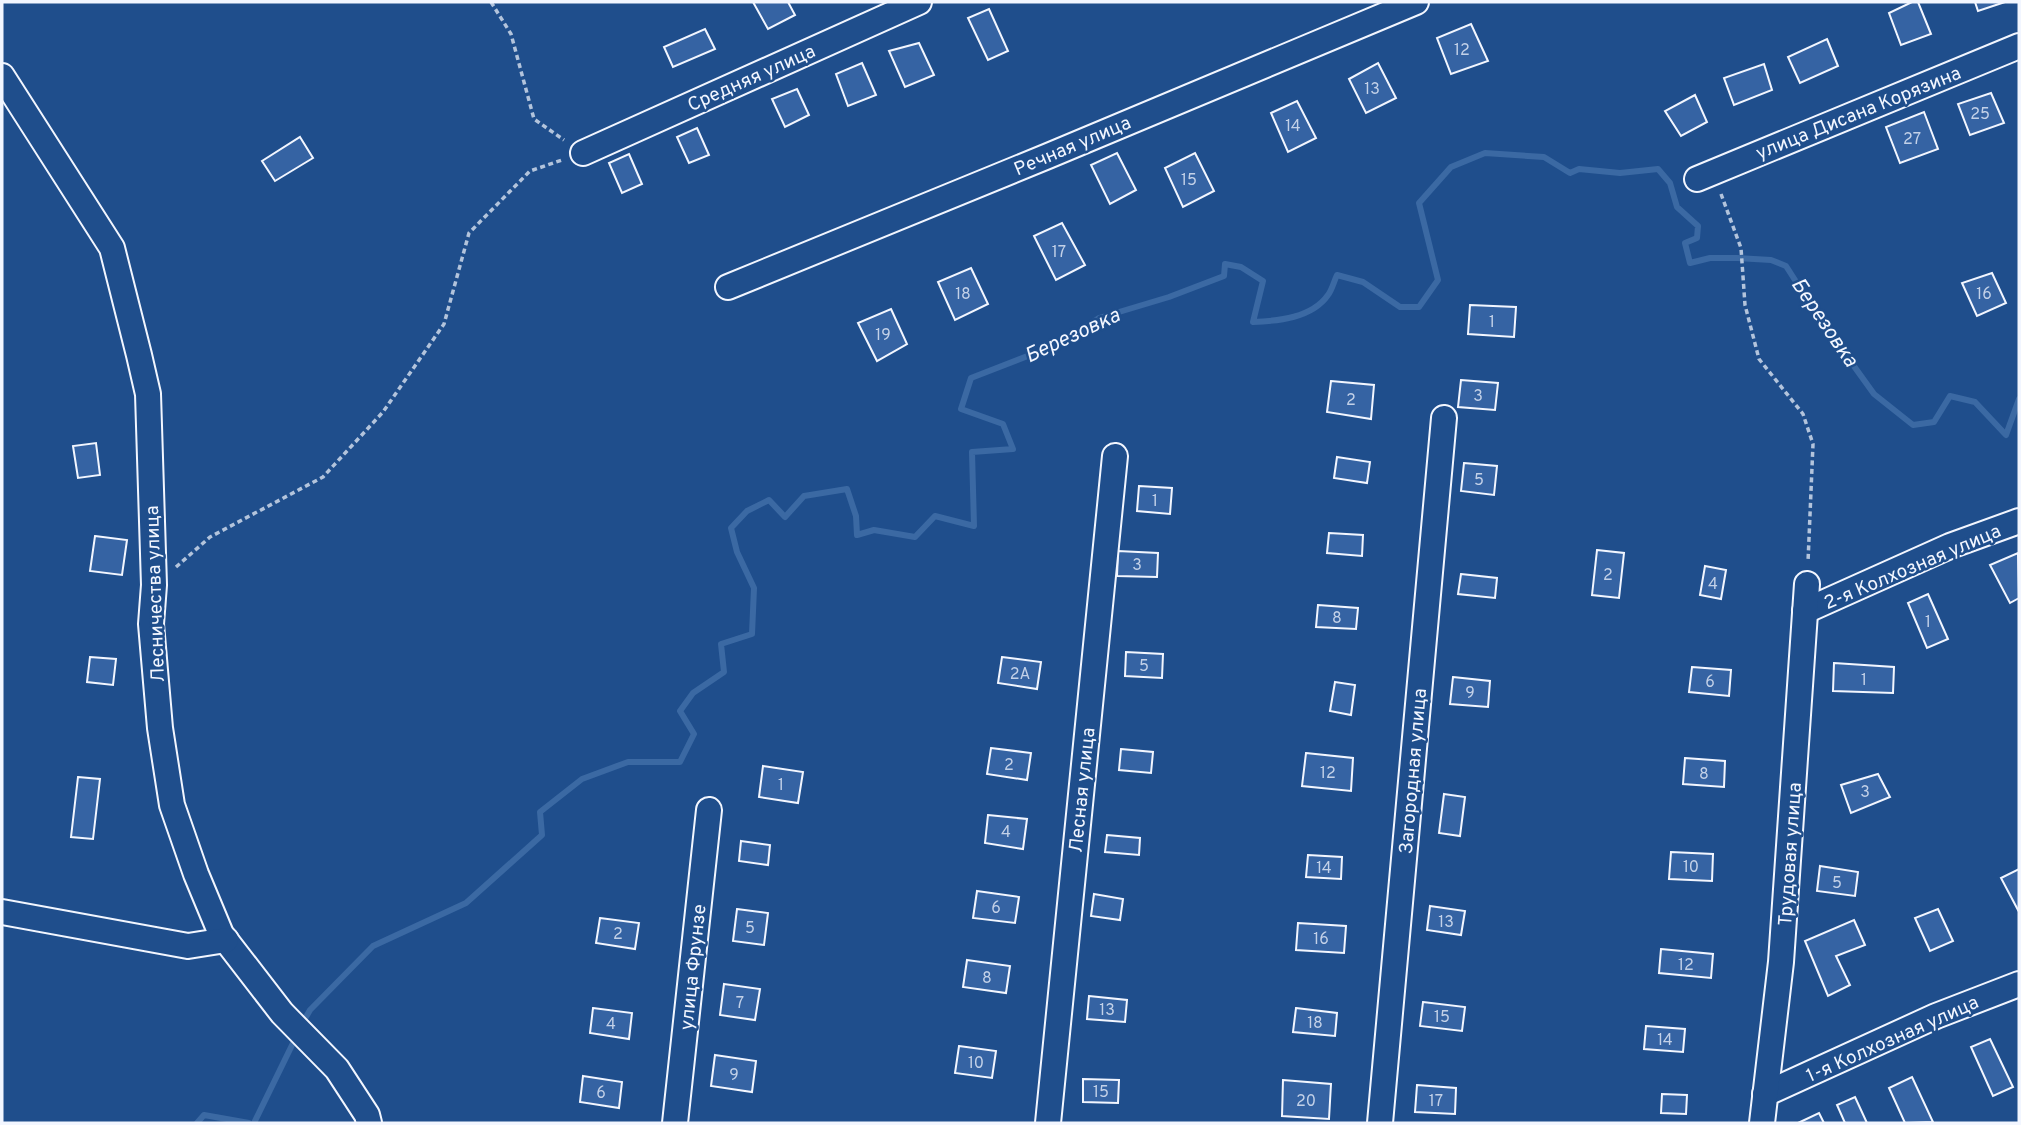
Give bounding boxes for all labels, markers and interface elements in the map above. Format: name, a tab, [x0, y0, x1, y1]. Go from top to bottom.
street label: Средняя улица	[684, 40, 820, 118]
house number: 12	[1454, 41, 1470, 61]
street label: улица Дисана Корязина	[1753, 62, 1965, 166]
house number: 13	[1364, 80, 1380, 100]
house number: 25	[1970, 105, 1990, 125]
street label: Речная улица	[1011, 111, 1135, 182]
house number: 14	[1285, 117, 1301, 137]
house number: 27	[1903, 130, 1921, 150]
house number: 15	[1181, 171, 1197, 191]
house number: 17	[1052, 243, 1066, 263]
water label: Березовка	[1784, 273, 1864, 373]
house number: 18	[955, 285, 971, 305]
house number: 16	[1976, 285, 1992, 305]
water label: Березовка	[1021, 302, 1125, 370]
house number: 1	[1489, 313, 1495, 333]
house number: 19	[875, 326, 891, 346]
house number: 3	[1473, 387, 1483, 407]
house number: 2	[1346, 391, 1356, 411]
house number: 5	[1474, 471, 1484, 491]
house number: 1	[1152, 492, 1158, 512]
street label: Лесничества улица	[141, 505, 171, 683]
street label: 2-я Колхозная улица	[1821, 520, 2005, 616]
house number: 3	[1132, 556, 1142, 576]
house number: 2	[1603, 566, 1613, 586]
house number: 4	[1708, 575, 1718, 595]
house number: 8	[1332, 609, 1342, 629]
house number: 1	[1925, 613, 1931, 633]
house number: 5	[1139, 657, 1149, 677]
house number: 2А	[1010, 665, 1030, 685]
house number: 1	[1861, 671, 1867, 691]
house number: 6	[1705, 673, 1715, 693]
house number: 9	[1465, 684, 1475, 704]
street label: Загородная улица	[1395, 687, 1433, 855]
street label: Лесная улица	[1064, 726, 1102, 854]
house number: 2	[1004, 756, 1014, 776]
house number: 12	[1320, 764, 1336, 784]
house number: 8	[1699, 765, 1709, 785]
house number: 1	[778, 776, 784, 796]
street label: Трудовая улица	[1774, 782, 1808, 927]
house number: 3	[1860, 783, 1870, 803]
house number: 4	[1001, 823, 1011, 843]
house number: 10	[1683, 858, 1699, 878]
house number: 14	[1316, 859, 1332, 879]
house number: 5	[1832, 874, 1842, 894]
house number: 6	[991, 899, 1001, 919]
street label: улица Фрунзе	[675, 903, 713, 1031]
house number: 13	[1438, 913, 1454, 933]
house number: 5	[745, 919, 755, 939]
house number: 2	[613, 925, 623, 945]
house number: 16	[1313, 930, 1329, 950]
house number: 12	[1678, 956, 1694, 976]
house number: 8	[982, 969, 992, 989]
street label: 1-я Колхозная улица	[1803, 991, 1983, 1089]
house number: 7	[736, 994, 744, 1014]
house number: 13	[1099, 1001, 1115, 1021]
house number: 15	[1434, 1008, 1450, 1028]
house number: 18	[1307, 1014, 1323, 1034]
house number: 4	[606, 1015, 616, 1035]
house number: 14	[1657, 1031, 1673, 1051]
house number: 10	[968, 1054, 984, 1074]
house number: 9	[729, 1066, 739, 1086]
house number: 15	[1093, 1083, 1109, 1103]
house number: 6	[596, 1084, 606, 1104]
house number: 20	[1296, 1092, 1316, 1112]
house number: 17	[1429, 1092, 1443, 1112]

